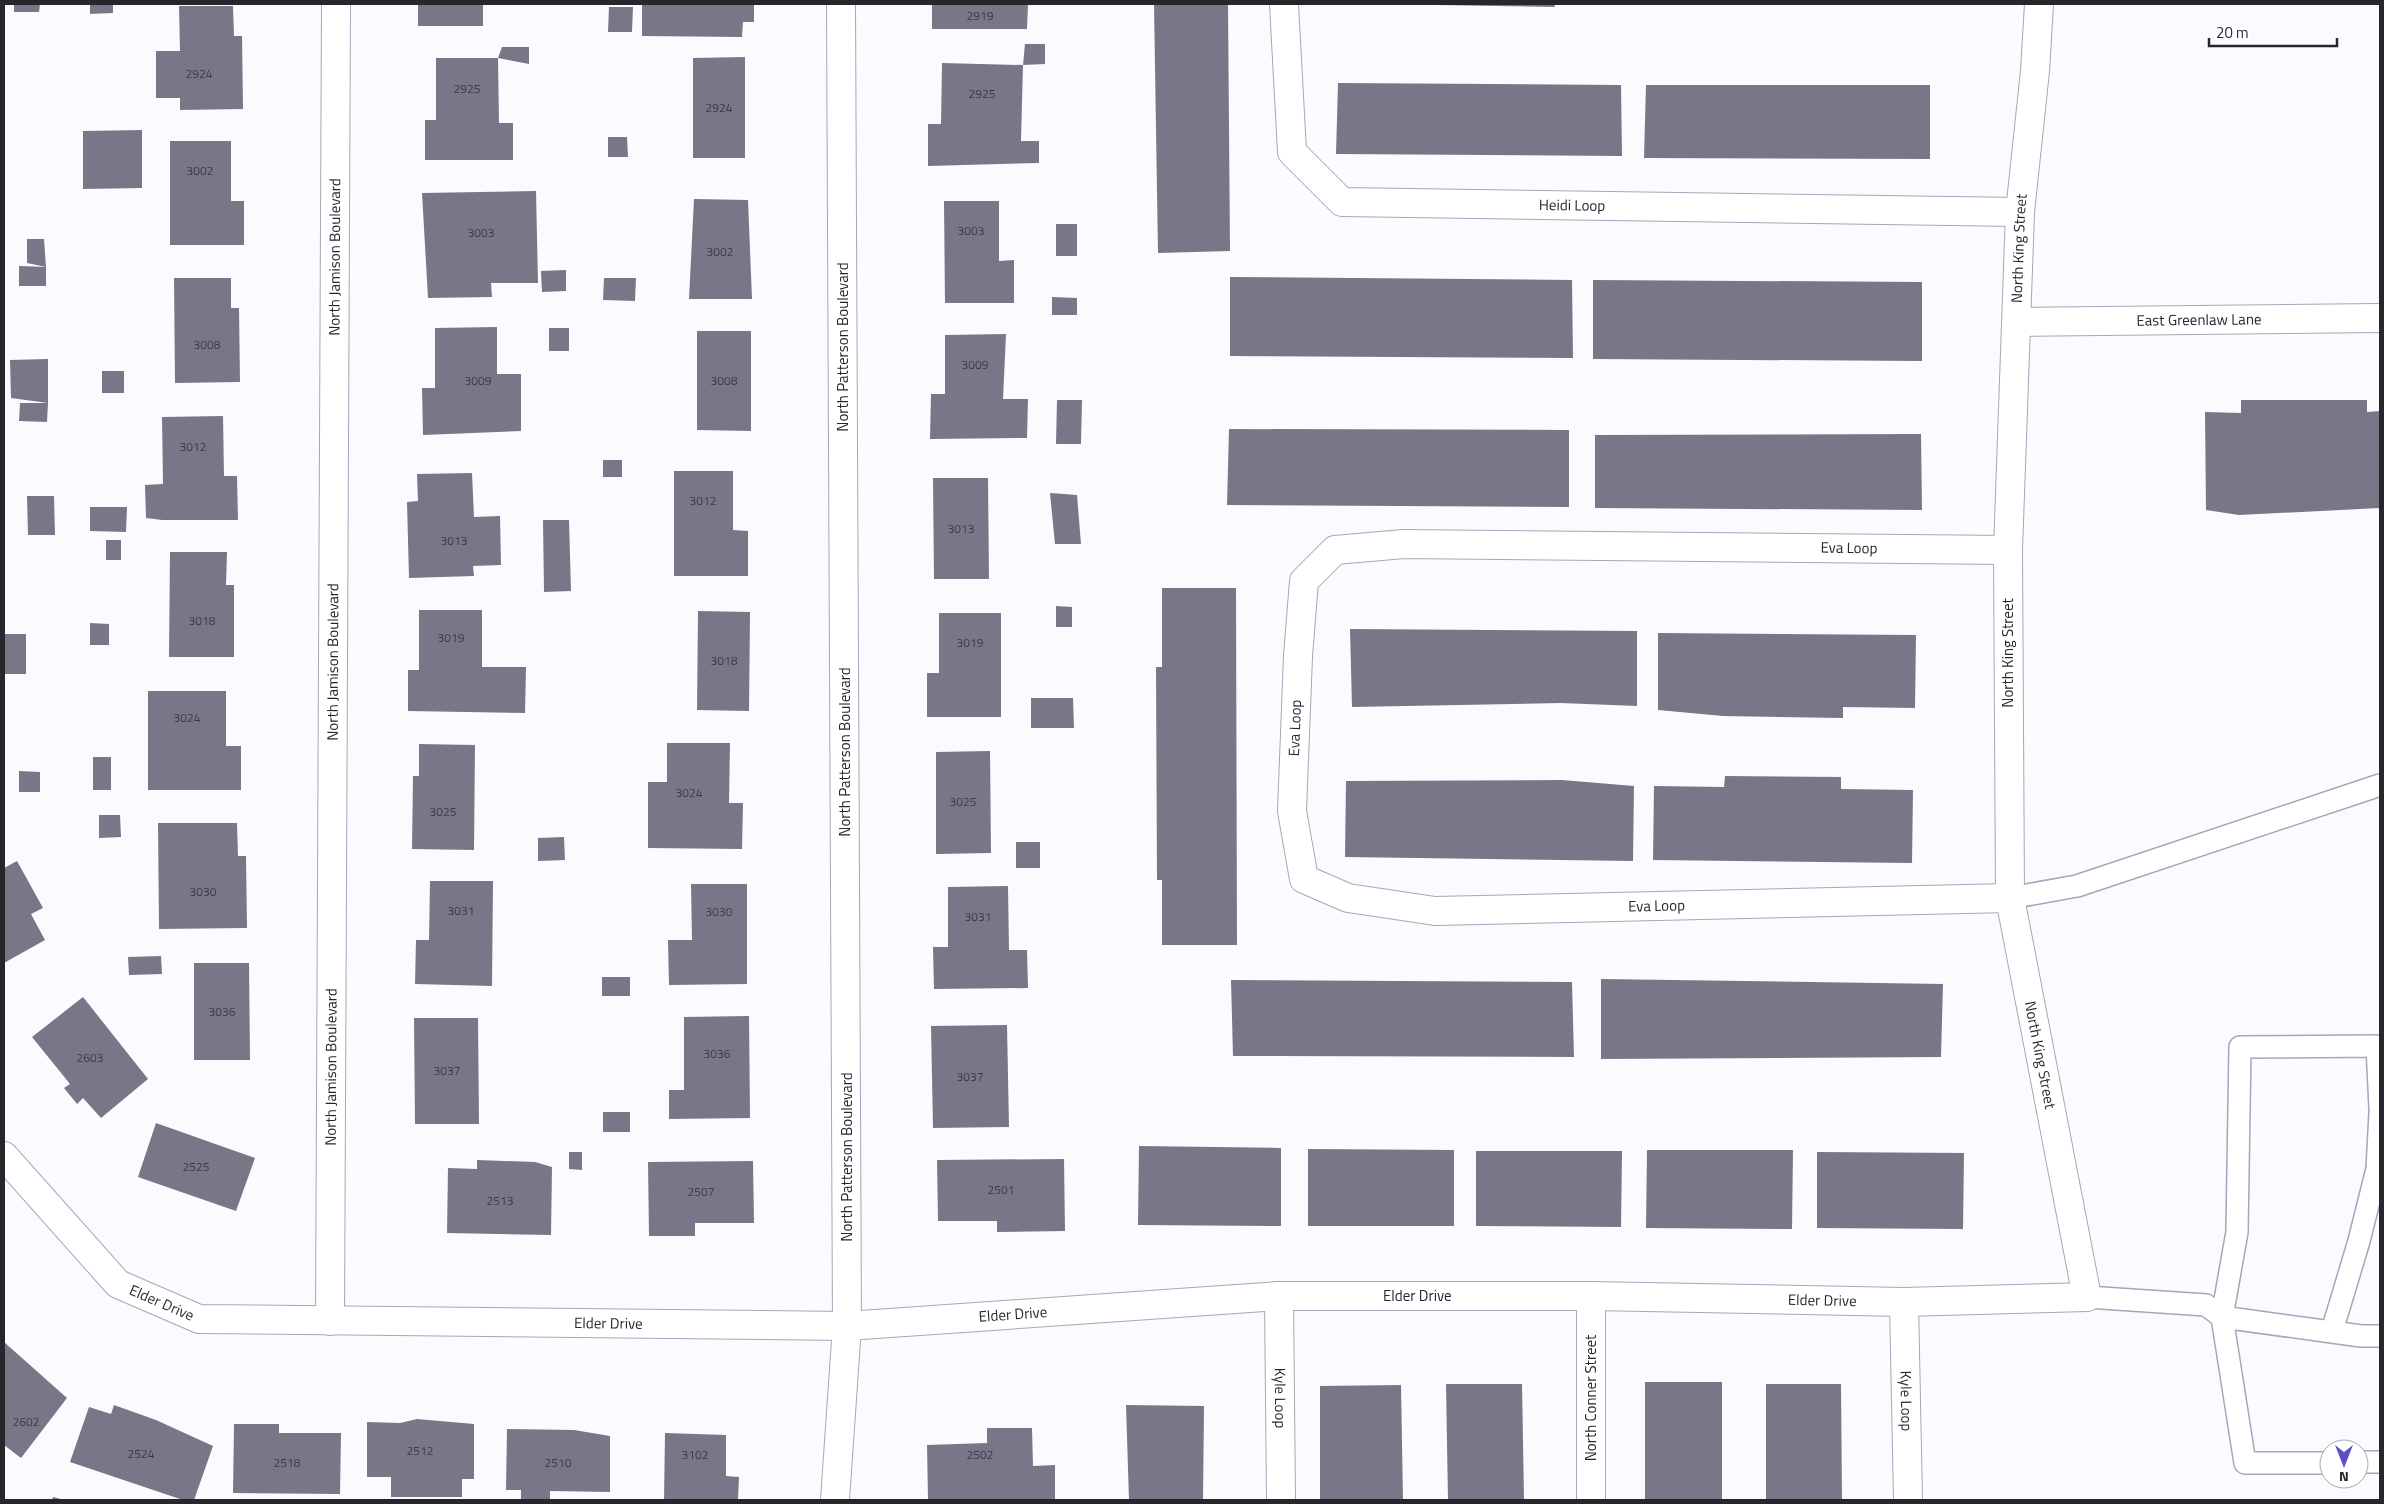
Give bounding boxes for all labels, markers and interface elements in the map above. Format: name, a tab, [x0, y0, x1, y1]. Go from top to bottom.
house number: 2919	[967, 6, 994, 25]
scale bar	[2209, 15, 2336, 47]
text: 20 m	[2216, 21, 2249, 44]
house number: 2924	[186, 64, 213, 83]
house number: 2925	[454, 79, 481, 98]
house number: 2925	[969, 84, 996, 103]
house number: 2924	[706, 98, 733, 117]
house number: 3002	[187, 161, 213, 180]
street label: North Jamison Boulevard	[322, 178, 346, 336]
street label: North King Street	[2005, 192, 2033, 303]
street label: Heidi Loop	[1539, 193, 1605, 217]
house number: 3003	[958, 221, 984, 240]
house number: 3003	[468, 223, 494, 242]
house number: 3002	[707, 242, 733, 261]
street label: North Patterson Boulevard	[831, 262, 854, 432]
street label: East Greenlaw Lane	[2136, 307, 2262, 332]
house number: 3008	[194, 335, 221, 354]
house number: 3009	[962, 355, 989, 374]
house number: 3009	[465, 371, 492, 390]
house number: 3008	[711, 371, 738, 390]
house number: 3012	[180, 437, 206, 456]
house number: 3012	[690, 491, 716, 510]
house number: 3013	[948, 519, 974, 538]
house number: 3013	[441, 531, 467, 550]
street label: Eva Loop	[1820, 536, 1878, 559]
street label: North Jamison Boulevard	[321, 583, 344, 741]
street label: North King Street	[1996, 598, 2019, 708]
house number: 3018	[189, 611, 216, 630]
house number: 3019	[438, 628, 465, 647]
house number: 3019	[957, 633, 984, 652]
house number: 3018	[711, 651, 738, 670]
street label: North Patterson Boulevard	[833, 667, 856, 837]
street label: Eva Loop	[1282, 699, 1307, 757]
house number: 3024	[174, 708, 201, 727]
house number: 3024	[676, 783, 703, 802]
house number: 3025	[950, 792, 977, 811]
house number: 3025	[430, 802, 457, 821]
house number: 3030	[190, 882, 217, 901]
street label: Eva Loop	[1628, 893, 1685, 918]
house number: 3031	[448, 901, 474, 920]
house number: 3030	[706, 902, 733, 921]
house number: 3031	[965, 907, 991, 926]
street label: North Jamison Boulevard	[319, 988, 343, 1146]
street label: North King Street	[2019, 999, 2062, 1111]
house number: 3036	[209, 1002, 236, 1021]
house number: 3036	[704, 1044, 731, 1063]
house number: 2603	[77, 1048, 103, 1067]
house number: 3037	[434, 1061, 460, 1080]
house number: 3037	[957, 1067, 983, 1086]
street label: North Patterson Boulevard	[835, 1072, 858, 1242]
house number: 2525	[183, 1157, 210, 1176]
house number: 2501	[988, 1180, 1014, 1199]
house number: 2507	[688, 1182, 714, 1201]
house number: 2513	[487, 1191, 513, 1210]
street label: Elder Drive	[126, 1278, 198, 1327]
street label: Elder Drive	[1383, 1284, 1452, 1307]
street label: Elder Drive	[1788, 1288, 1857, 1312]
street label: Elder Drive	[978, 1300, 1048, 1328]
street label: Elder Drive	[574, 1311, 643, 1335]
street label: North Conner Street	[1579, 1334, 1602, 1461]
street label: Kyle Loop	[1269, 1368, 1292, 1429]
street label: Kyle Loop	[1894, 1370, 1919, 1432]
house number: 2602	[13, 1412, 39, 1431]
north arrow	[2319, 1439, 2369, 1489]
house number: 2512	[407, 1441, 433, 1460]
house number: 2524	[128, 1444, 155, 1463]
house number: 3102	[682, 1445, 708, 1464]
house number: 2502	[967, 1445, 993, 1464]
house number: 2518	[274, 1453, 301, 1472]
house number: 2510	[545, 1453, 572, 1472]
text: N	[2339, 1467, 2349, 1488]

